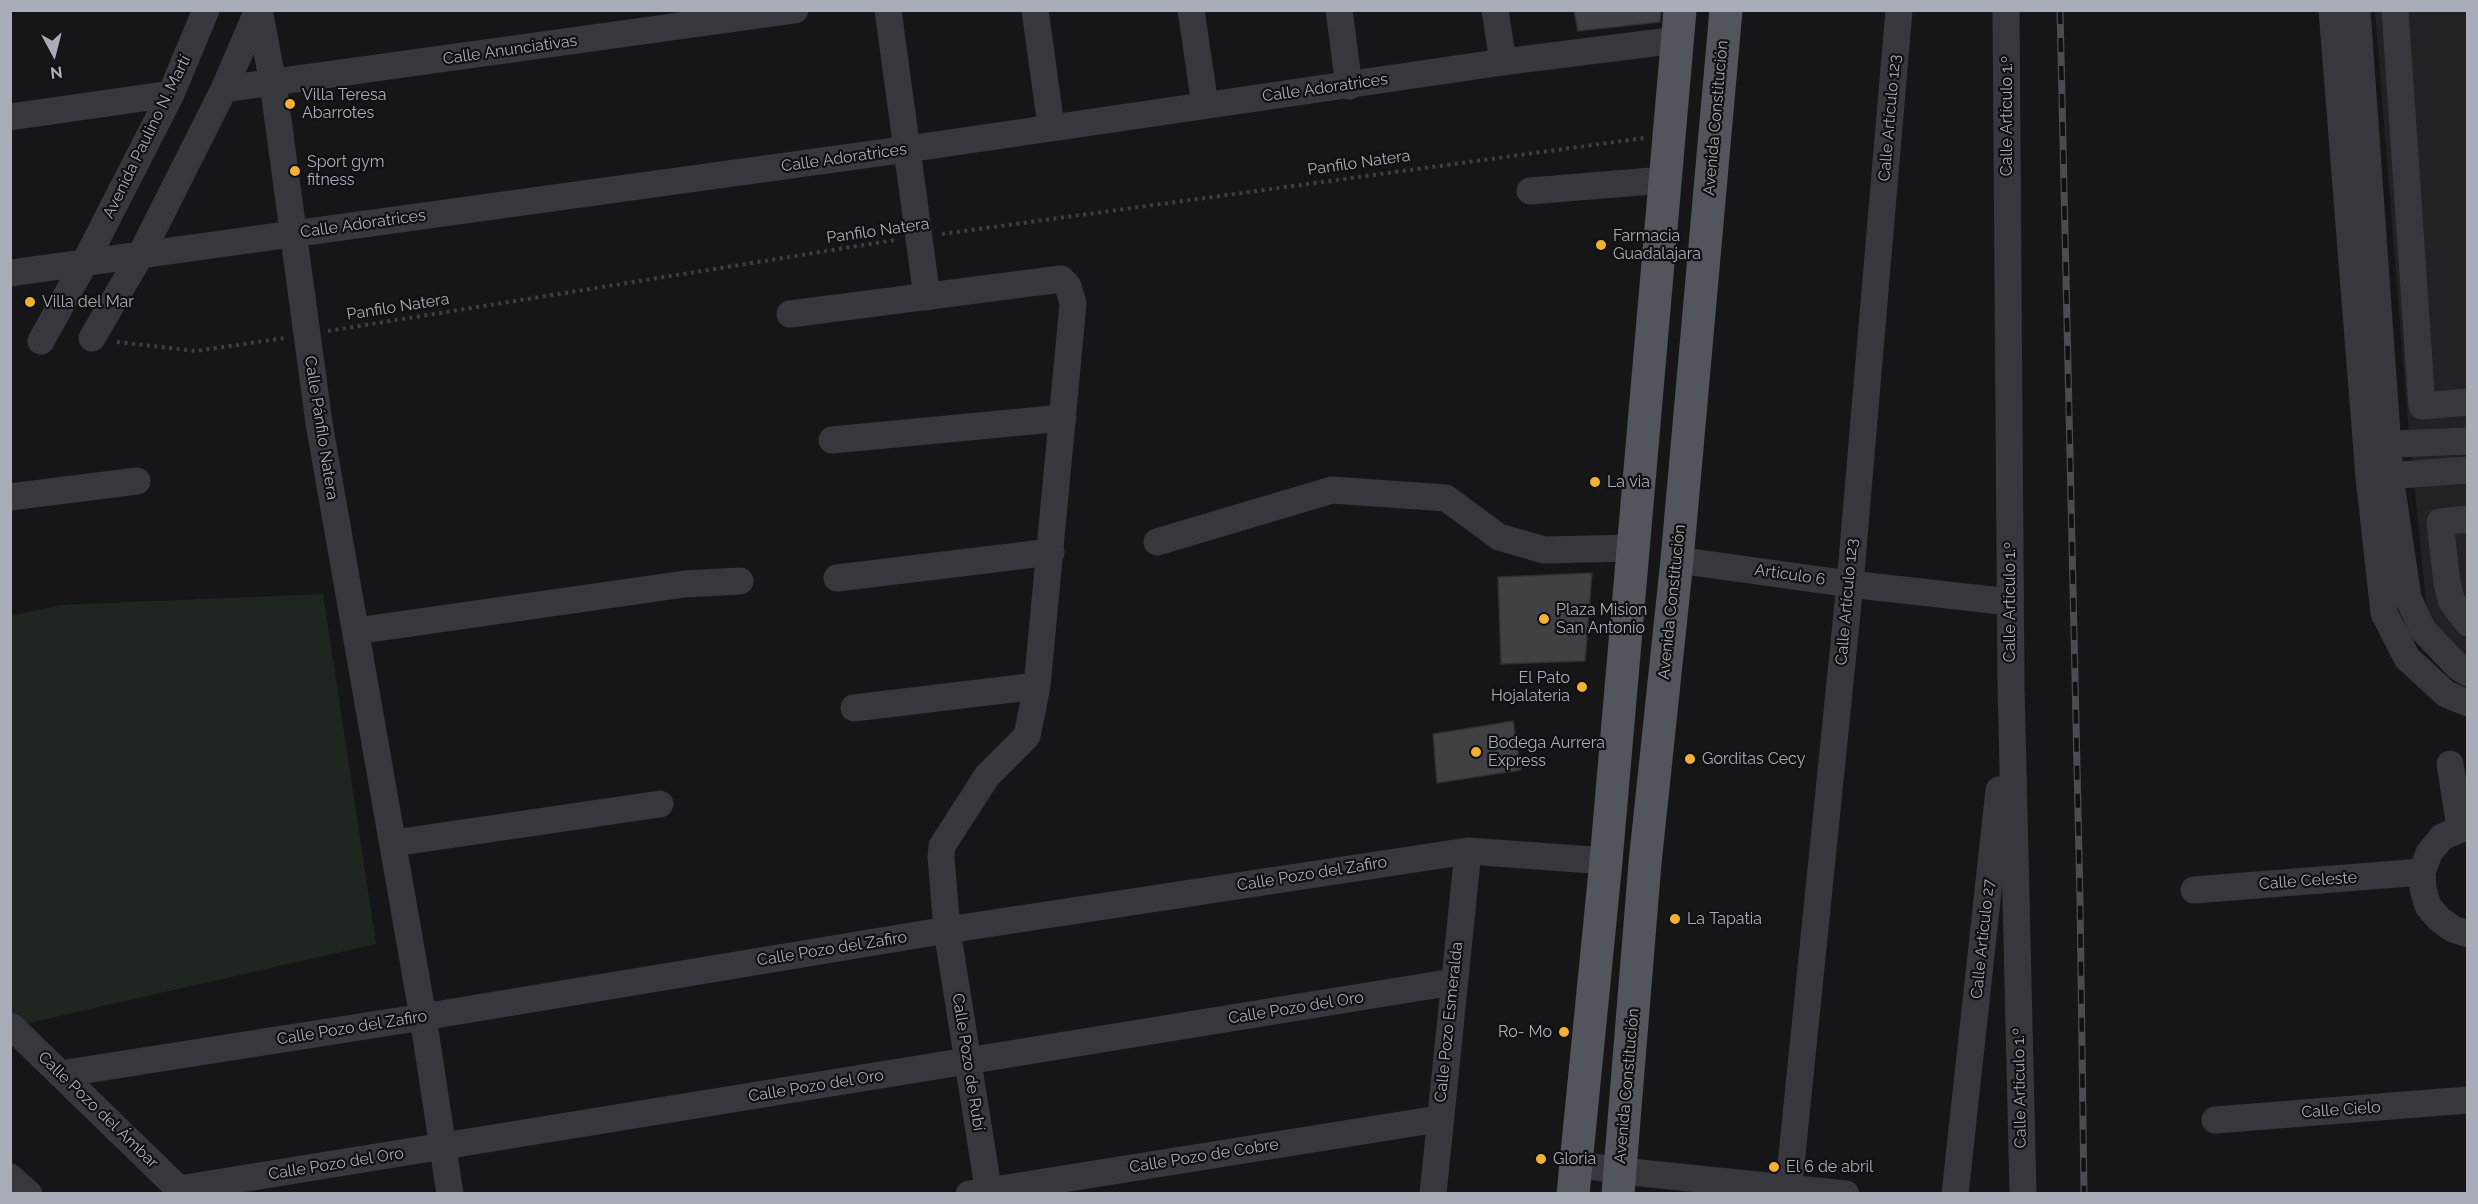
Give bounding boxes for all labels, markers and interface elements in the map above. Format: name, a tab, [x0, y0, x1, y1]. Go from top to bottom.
north arrow	[24, 24, 84, 84]
street label: Calle Anunciativas	[442, 31, 578, 69]
street label: Avenida Constitución	[1700, 40, 1732, 196]
street label: Avenida Paulino N. Martí	[99, 52, 195, 222]
street label: Calle Artículo 123	[1875, 54, 1905, 182]
street label: Calle Artículo 1.º	[1997, 56, 2017, 176]
text: N	[49, 62, 63, 83]
street label: Calle Adoratrices	[1261, 70, 1389, 106]
place label: Villa Teresa Abarrotes	[302, 85, 386, 123]
marker: Villa Teresa Abarrotes	[283, 97, 297, 111]
street label: Calle Adoratrices	[780, 140, 908, 176]
street label: Panfilo Natera	[1306, 146, 1412, 180]
place label: Sport gym fitness	[307, 152, 384, 190]
marker: Sport gym fitness	[288, 164, 302, 178]
street label: Calle Adoratrices	[299, 206, 427, 242]
street label: Panfilo Natera	[825, 214, 931, 248]
place label: Farmacia Guadalajara	[1613, 226, 1701, 264]
marker: Farmacia Guadalajara	[1594, 238, 1608, 252]
street label: Panfilo Natera	[345, 289, 451, 325]
place label: Villa del Mar	[42, 292, 134, 312]
marker: Villa del Mar	[23, 295, 37, 309]
street label: Calle Pánfilo Natera	[300, 355, 342, 501]
place label: La via	[1607, 472, 1650, 492]
marker: La via	[1588, 475, 1602, 489]
street label: Avenida Constitución	[1654, 523, 1690, 681]
street label: Calle Artículo 123	[1832, 538, 1862, 666]
street label: Calle Artículo 1.º	[2000, 542, 2020, 662]
street label: Articulo 6	[1753, 561, 1827, 589]
place label: Plaza Mision San Antonio	[1556, 600, 1647, 638]
marker: Plaza Mision San Antonio	[1537, 612, 1551, 626]
place label: El Pato Hojalateria	[1491, 668, 1570, 706]
marker: El Pato Hojalateria	[1575, 680, 1589, 694]
place label: Bodega Aurrera Express	[1488, 733, 1605, 771]
marker: Bodega Aurrera Express	[1469, 745, 1483, 759]
place label: Gorditas Cecy	[1702, 749, 1805, 769]
marker: Gorditas Cecy	[1683, 752, 1697, 766]
street label: Calle Pozo del Zafiro	[1236, 853, 1388, 895]
street label: Calle Celeste	[2258, 868, 2358, 894]
street label: Calle Artículo 27	[1967, 878, 1999, 1000]
place label: La Tapatia	[1687, 909, 1762, 929]
marker: La Tapatia	[1668, 912, 1682, 926]
street label: Calle Pozo del Zafiro	[756, 928, 908, 970]
street label: Calle Pozo Esmeralda	[1431, 941, 1467, 1103]
street label: Calle Pozo del Oro	[1227, 988, 1365, 1028]
street label: Calle Pozo de Rubí	[948, 992, 988, 1132]
street label: Calle Pozo del Zafiro	[276, 1007, 428, 1049]
street label: Avenida Constitución	[1611, 1008, 1643, 1164]
place label: Ro- Mo	[1498, 1022, 1552, 1042]
marker: Ro- Mo	[1557, 1025, 1571, 1039]
street label: Calle Artículo 1.º	[2009, 1028, 2031, 1148]
street label: Calle Pozo del Ámbar	[34, 1048, 162, 1172]
street label: Calle Pozo del Oro	[747, 1066, 885, 1106]
street label: Calle Cielo	[2301, 1098, 2381, 1122]
street label: Calle Pozo de Cobre	[1128, 1135, 1280, 1177]
street label: Calle Pozo del Oro	[267, 1144, 405, 1184]
place label: Gloria	[1553, 1149, 1596, 1169]
marker: Gloria	[1534, 1152, 1548, 1166]
place label: El 6 de abril	[1786, 1157, 1873, 1177]
marker: El 6 de abril	[1767, 1160, 1781, 1174]

